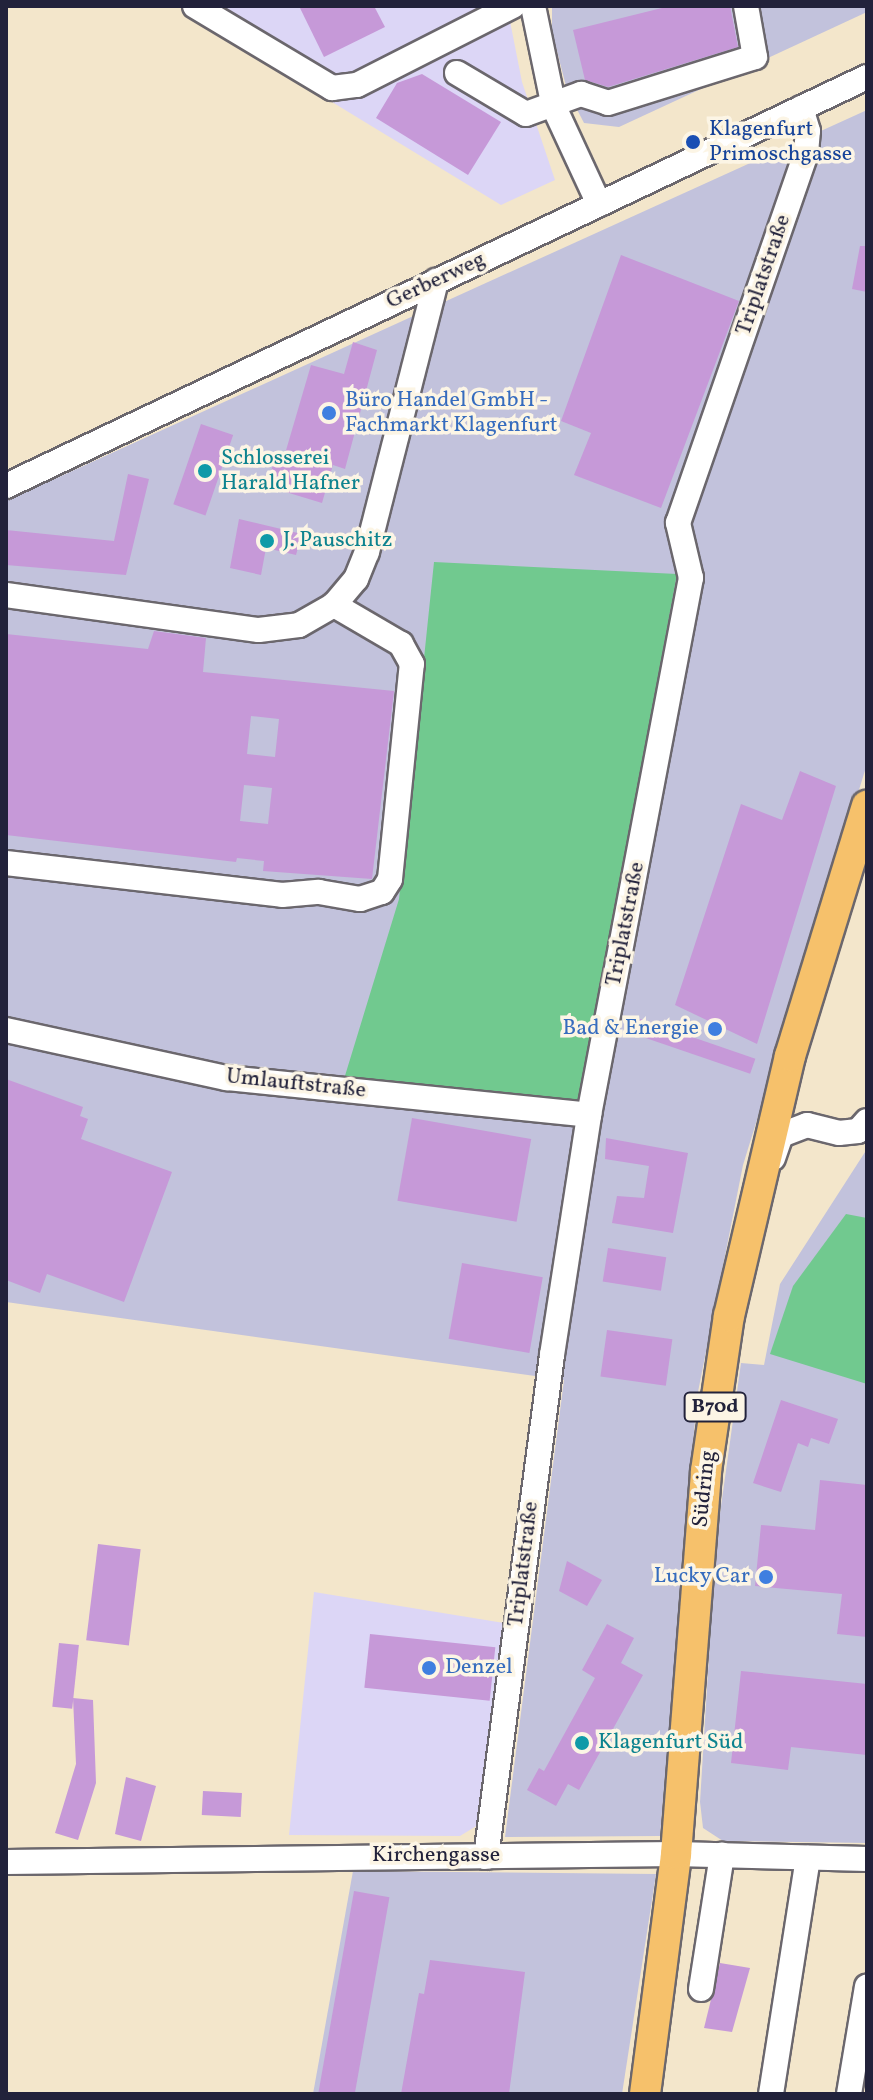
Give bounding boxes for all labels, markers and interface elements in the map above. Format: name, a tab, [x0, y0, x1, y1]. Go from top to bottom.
place label: Klagenfurt Primoschgasse	[709, 116, 852, 168]
marker: Klagenfurt Primoschgasse	[684, 133, 702, 151]
street label: Triplatstraße	[731, 211, 797, 339]
street label: Gerberweg	[382, 247, 490, 315]
place label: Büro Handel GmbH - Fachmarkt Klagenfurt	[345, 387, 557, 438]
marker: Büro Handel GmbH - Fachmarkt Klagenfurt	[320, 404, 338, 422]
place label: Schlosserei Harald Hafner	[221, 445, 360, 496]
marker: Schlosserei Harald Hafner	[196, 462, 214, 480]
place label: J. Pauschitz	[283, 528, 392, 554]
marker: J. Pauschitz	[258, 532, 276, 550]
street label: Triplatstraße	[601, 860, 651, 988]
place label: Bad & Energie	[563, 1016, 699, 1042]
marker: Bad & Energie	[706, 1020, 724, 1038]
street label: Umlauftstraße	[225, 1064, 367, 1104]
road number: B70d	[683, 1391, 747, 1423]
street label: Südring	[688, 1449, 722, 1529]
street label: Triplatstraße	[503, 1500, 545, 1628]
place label: Lucky Car	[653, 1564, 750, 1590]
marker: Lucky Car	[757, 1568, 775, 1586]
place label: Denzel	[445, 1655, 513, 1681]
marker: Denzel	[420, 1659, 438, 1677]
place label: Klagenfurt Süd	[598, 1730, 743, 1756]
marker: Klagenfurt Süd	[573, 1734, 591, 1752]
street label: Kirchengasse	[372, 1843, 500, 1869]

